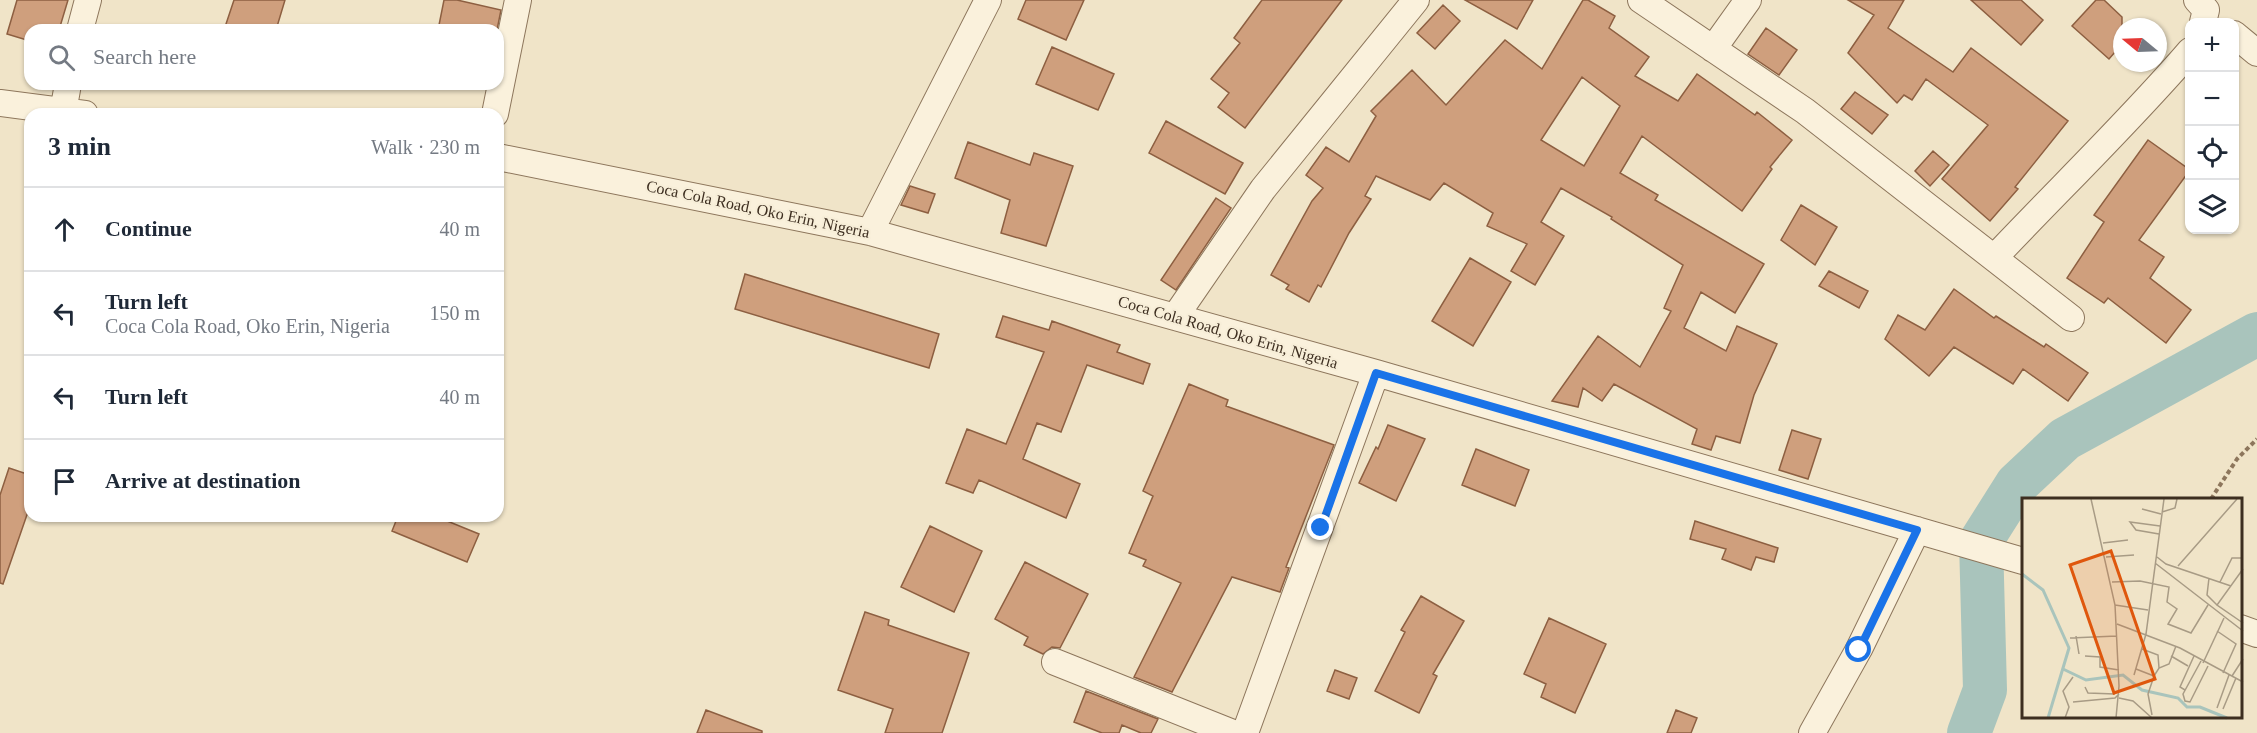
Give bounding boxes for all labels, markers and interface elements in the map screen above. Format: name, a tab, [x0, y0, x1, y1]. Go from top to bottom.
north arrow	[2113, 18, 2167, 72]
map controls	[2185, 18, 2239, 234]
button: +	[2185, 18, 2239, 72]
search box	[24, 24, 504, 90]
icon: search	[45, 41, 78, 74]
text: Search here	[93, 44, 196, 69]
button: −	[2185, 72, 2239, 126]
button: locate	[2185, 126, 2239, 180]
text: 3 min	[48, 132, 111, 161]
text: Walk · 230 m	[371, 136, 480, 158]
street label: Coca Cola Road, Oko Erin, Nigeria	[645, 177, 871, 242]
button: layers	[2185, 180, 2239, 234]
icon: ahead	[48, 213, 81, 246]
text: Continue	[105, 216, 192, 241]
text: 40 m	[439, 218, 480, 240]
text: Turn left	[105, 289, 188, 314]
street label: Coca Cola Road, Oko Erin, Nigeria	[1116, 292, 1340, 373]
icon: left	[48, 297, 81, 330]
text: 150 m	[429, 302, 480, 324]
text: Coca Cola Road, Oko Erin, Nigeria	[105, 315, 390, 337]
icon: left	[48, 381, 81, 414]
text: Turn left	[105, 384, 188, 409]
text: 40 m	[439, 386, 480, 408]
icon: arrive	[48, 465, 81, 498]
text: Arrive at destination	[105, 468, 301, 493]
inset map	[2022, 498, 2242, 718]
route end	[1307, 514, 1333, 540]
route start	[1845, 636, 1871, 662]

